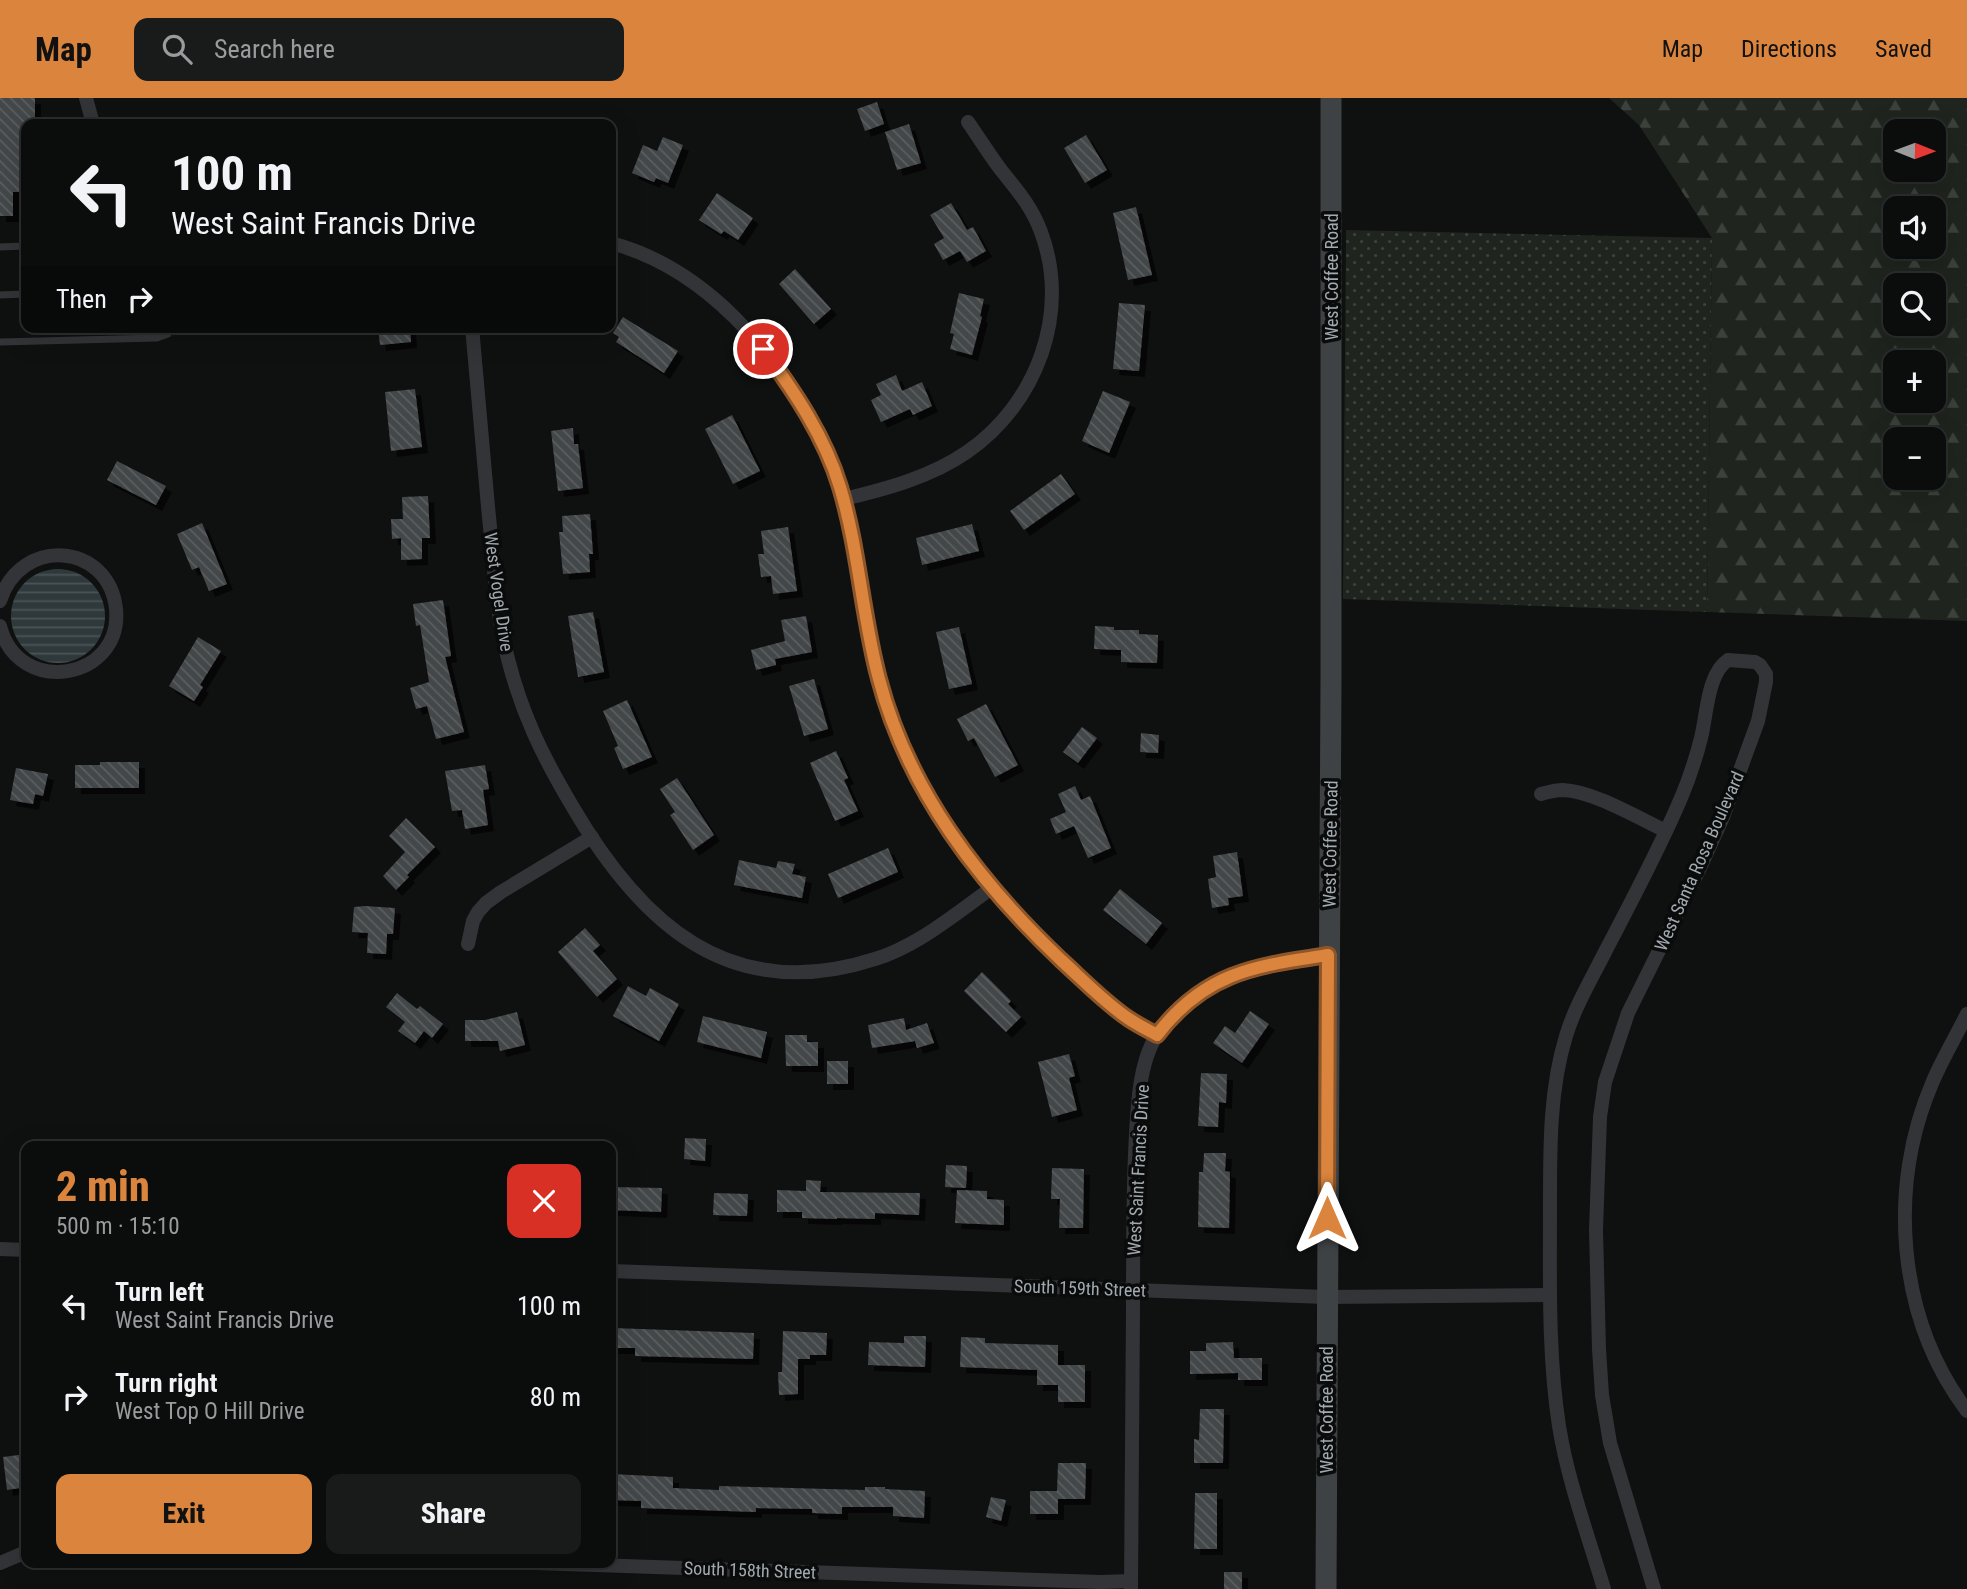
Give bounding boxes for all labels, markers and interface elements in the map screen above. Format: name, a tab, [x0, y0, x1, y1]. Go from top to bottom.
search box	[134, 18, 624, 81]
text: Map	[35, 30, 92, 69]
icon: search	[158, 30, 196, 68]
text: Search here	[214, 34, 335, 64]
text: Map	[1662, 35, 1703, 63]
text: Directions	[1741, 35, 1837, 63]
text: Saved	[1875, 35, 1932, 63]
north arrow	[1883, 119, 1946, 182]
map controls	[1883, 119, 1946, 490]
text: 100 m	[171, 145, 293, 202]
icon: left	[56, 147, 147, 238]
button: sound	[1883, 196, 1946, 259]
text: West Saint Francis Drive	[171, 204, 476, 242]
street label: West Coffee Road	[1321, 213, 1342, 341]
button: search	[1883, 273, 1946, 336]
icon: right	[121, 280, 159, 318]
text: Then	[56, 284, 107, 314]
pin	[733, 319, 793, 379]
icon: arrive	[744, 330, 782, 368]
button: +	[1883, 350, 1946, 413]
button: −	[1883, 427, 1946, 490]
street label: West Vogel Drive	[480, 531, 518, 653]
street label: West Santa Rosa Boulevard	[1650, 768, 1748, 954]
street label: West Coffee Road	[1318, 780, 1342, 908]
street label: West Saint Francis Drive	[1123, 1084, 1153, 1256]
text: 2 min	[56, 1162, 150, 1211]
button: close	[507, 1164, 581, 1238]
position arrow	[1290, 1181, 1364, 1255]
text: 500 m · 15:10	[56, 1213, 180, 1240]
street label: South 159th Street	[1014, 1275, 1146, 1301]
text: Turn left	[115, 1277, 204, 1307]
icon: left	[56, 1287, 94, 1325]
text: 100 m	[517, 1291, 581, 1321]
text: West Saint Francis Drive	[115, 1307, 334, 1334]
street label: West Coffee Road	[1316, 1346, 1337, 1474]
text: Turn right	[115, 1368, 217, 1398]
icon: right	[56, 1378, 94, 1416]
text: 80 m	[530, 1382, 581, 1412]
text: West Top O Hill Drive	[115, 1398, 304, 1425]
button: Exit	[56, 1474, 312, 1554]
button: Share	[326, 1474, 581, 1554]
street label: South 158th Street	[684, 1557, 816, 1583]

